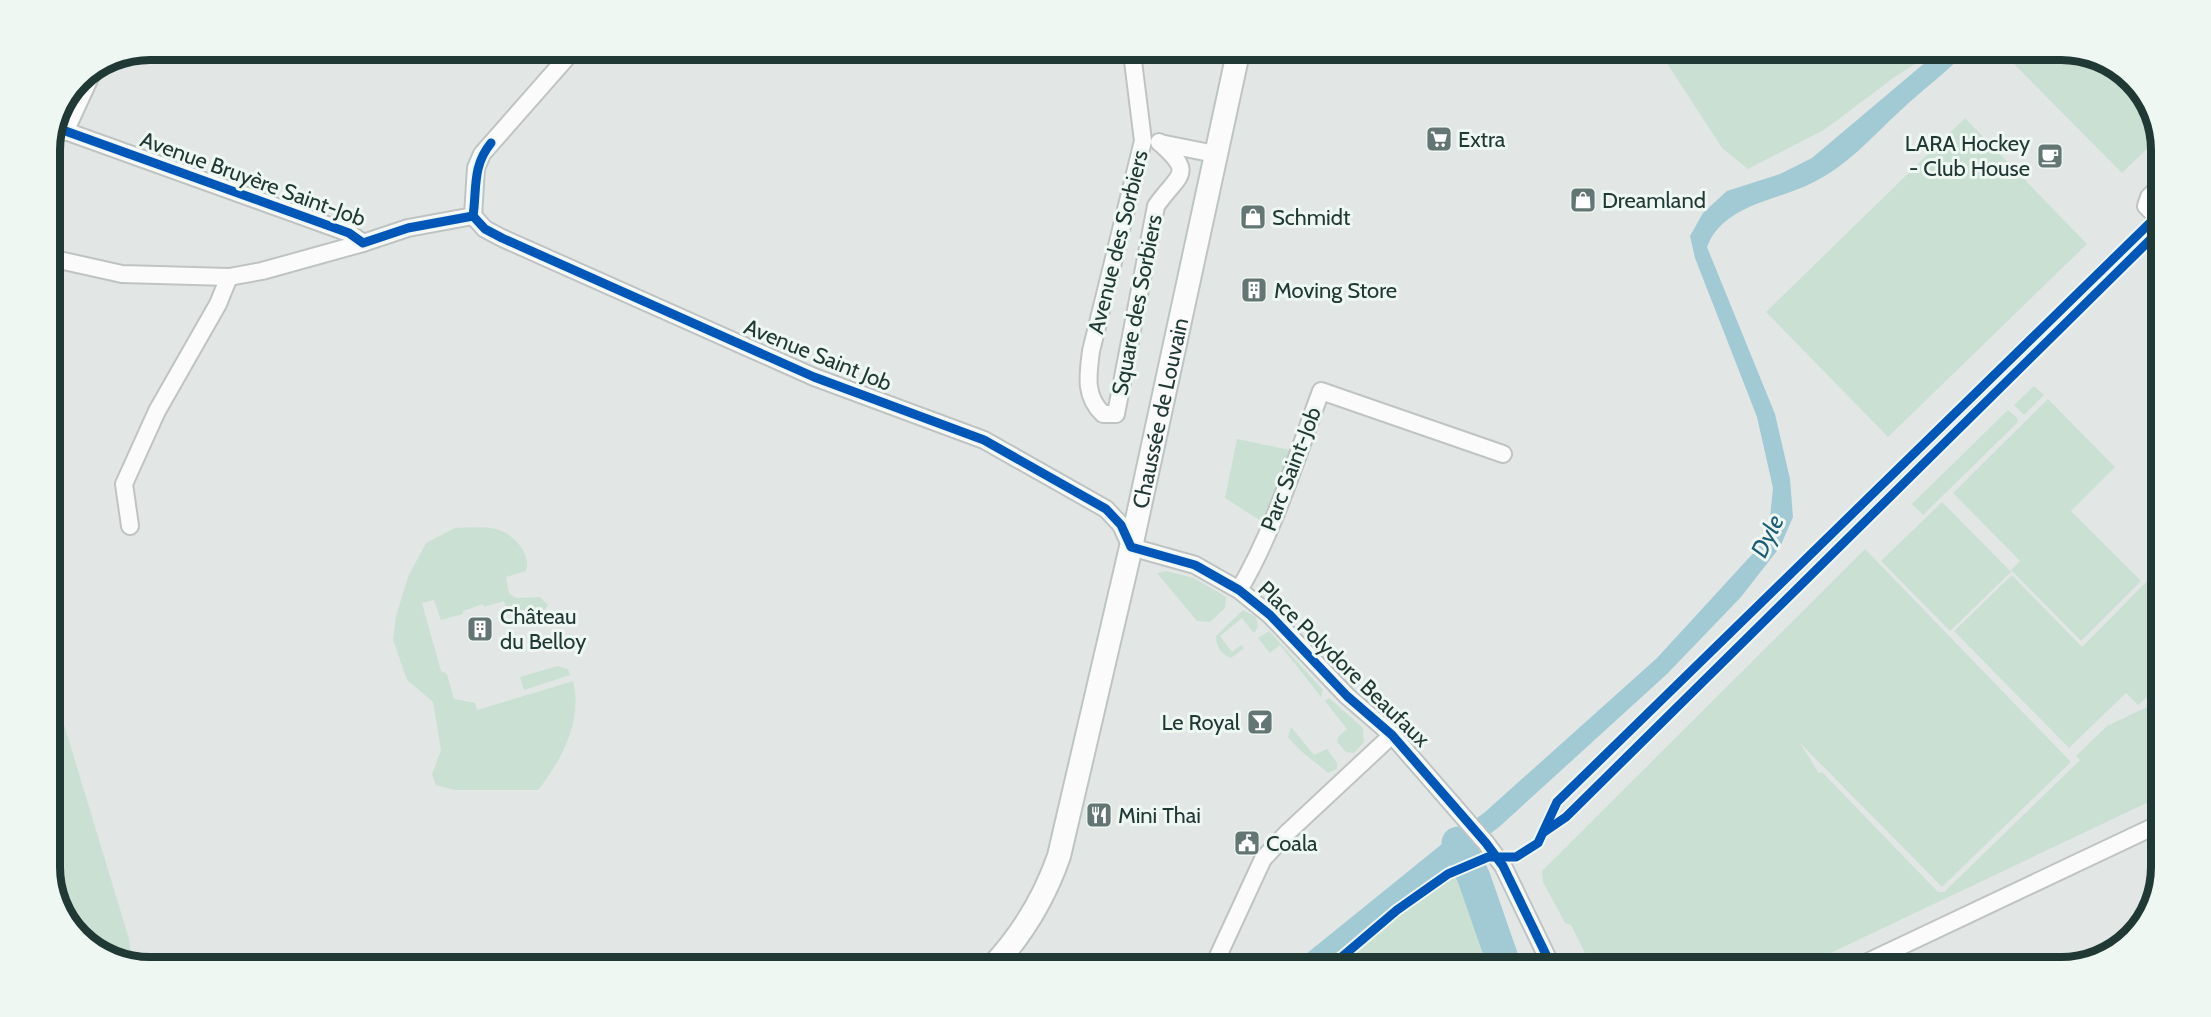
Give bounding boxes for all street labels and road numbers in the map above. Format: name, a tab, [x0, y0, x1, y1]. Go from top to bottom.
street label: Avenue Bruyère Saint-Job	[137, 126, 369, 232]
street label: Avenue des Sorbiers	[1082, 147, 1154, 337]
street label: Square des Sorbiers	[1106, 212, 1168, 398]
street label: Avenue Saint Job	[740, 313, 896, 397]
street label: Chaussée de Louvain	[1126, 315, 1194, 511]
street label: Parc Saint-Job	[1255, 403, 1327, 535]
street label: Place Polydore Beaufaux	[1253, 575, 1436, 753]

